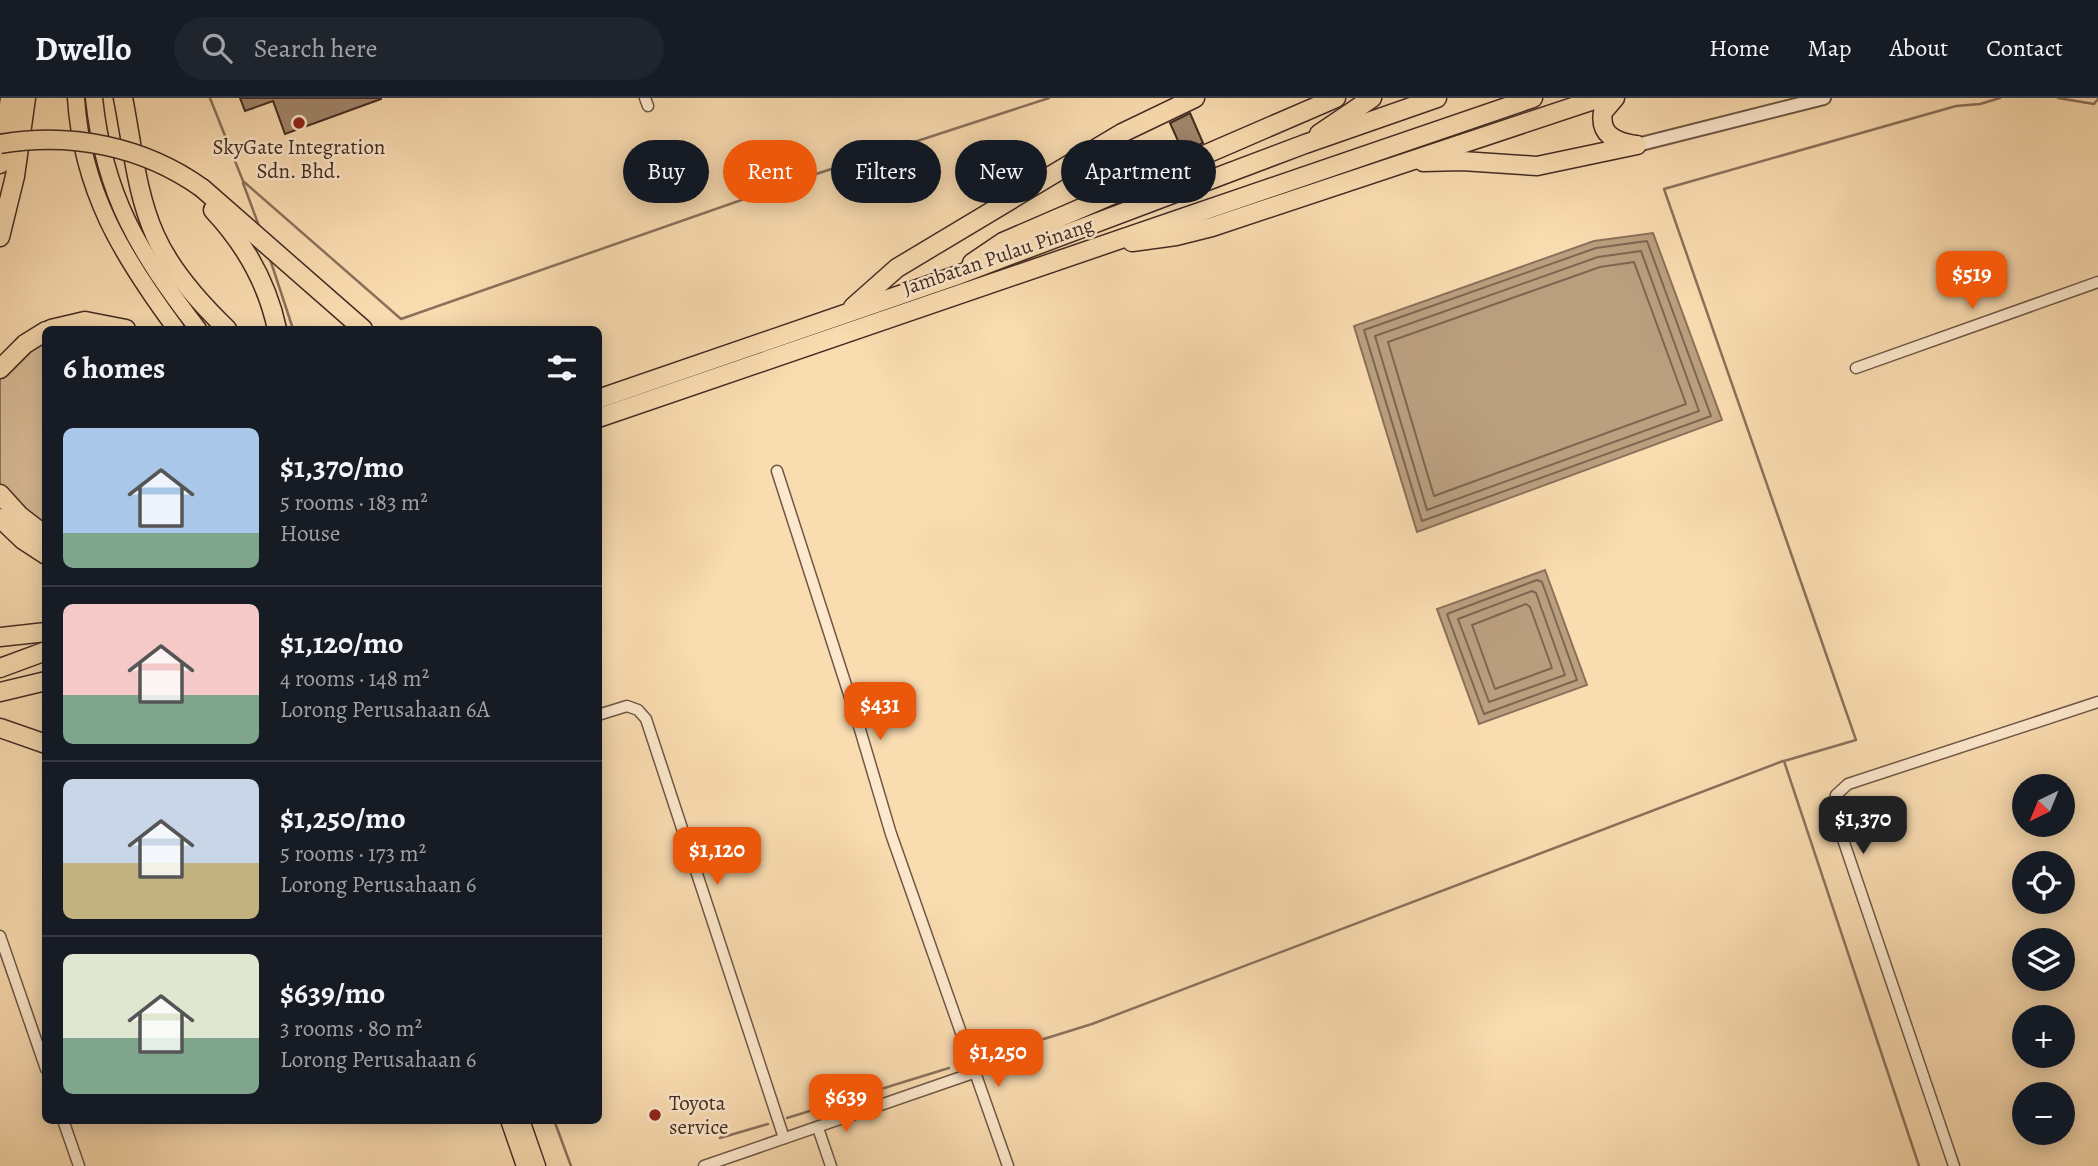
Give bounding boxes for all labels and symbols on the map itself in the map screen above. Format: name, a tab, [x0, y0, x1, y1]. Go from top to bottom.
marker: SkyGate Integration Sdn. Bhd.	[291, 115, 307, 131]
place label: SkyGate Integration Sdn. Bhd.	[213, 133, 385, 185]
street label: Jambatan Pulau Pinang	[899, 210, 1098, 302]
pin: $519	[1931, 252, 2013, 311]
pin: $431	[839, 682, 921, 742]
north arrow	[2012, 774, 2076, 836]
pin: $1,370	[1806, 796, 1920, 856]
pin: $1,120	[660, 828, 774, 887]
pin: $1,250	[941, 1030, 1055, 1089]
pin: $639	[805, 1074, 887, 1134]
place label: Toyota service	[669, 1089, 728, 1141]
marker: Toyota service	[647, 1107, 663, 1123]

